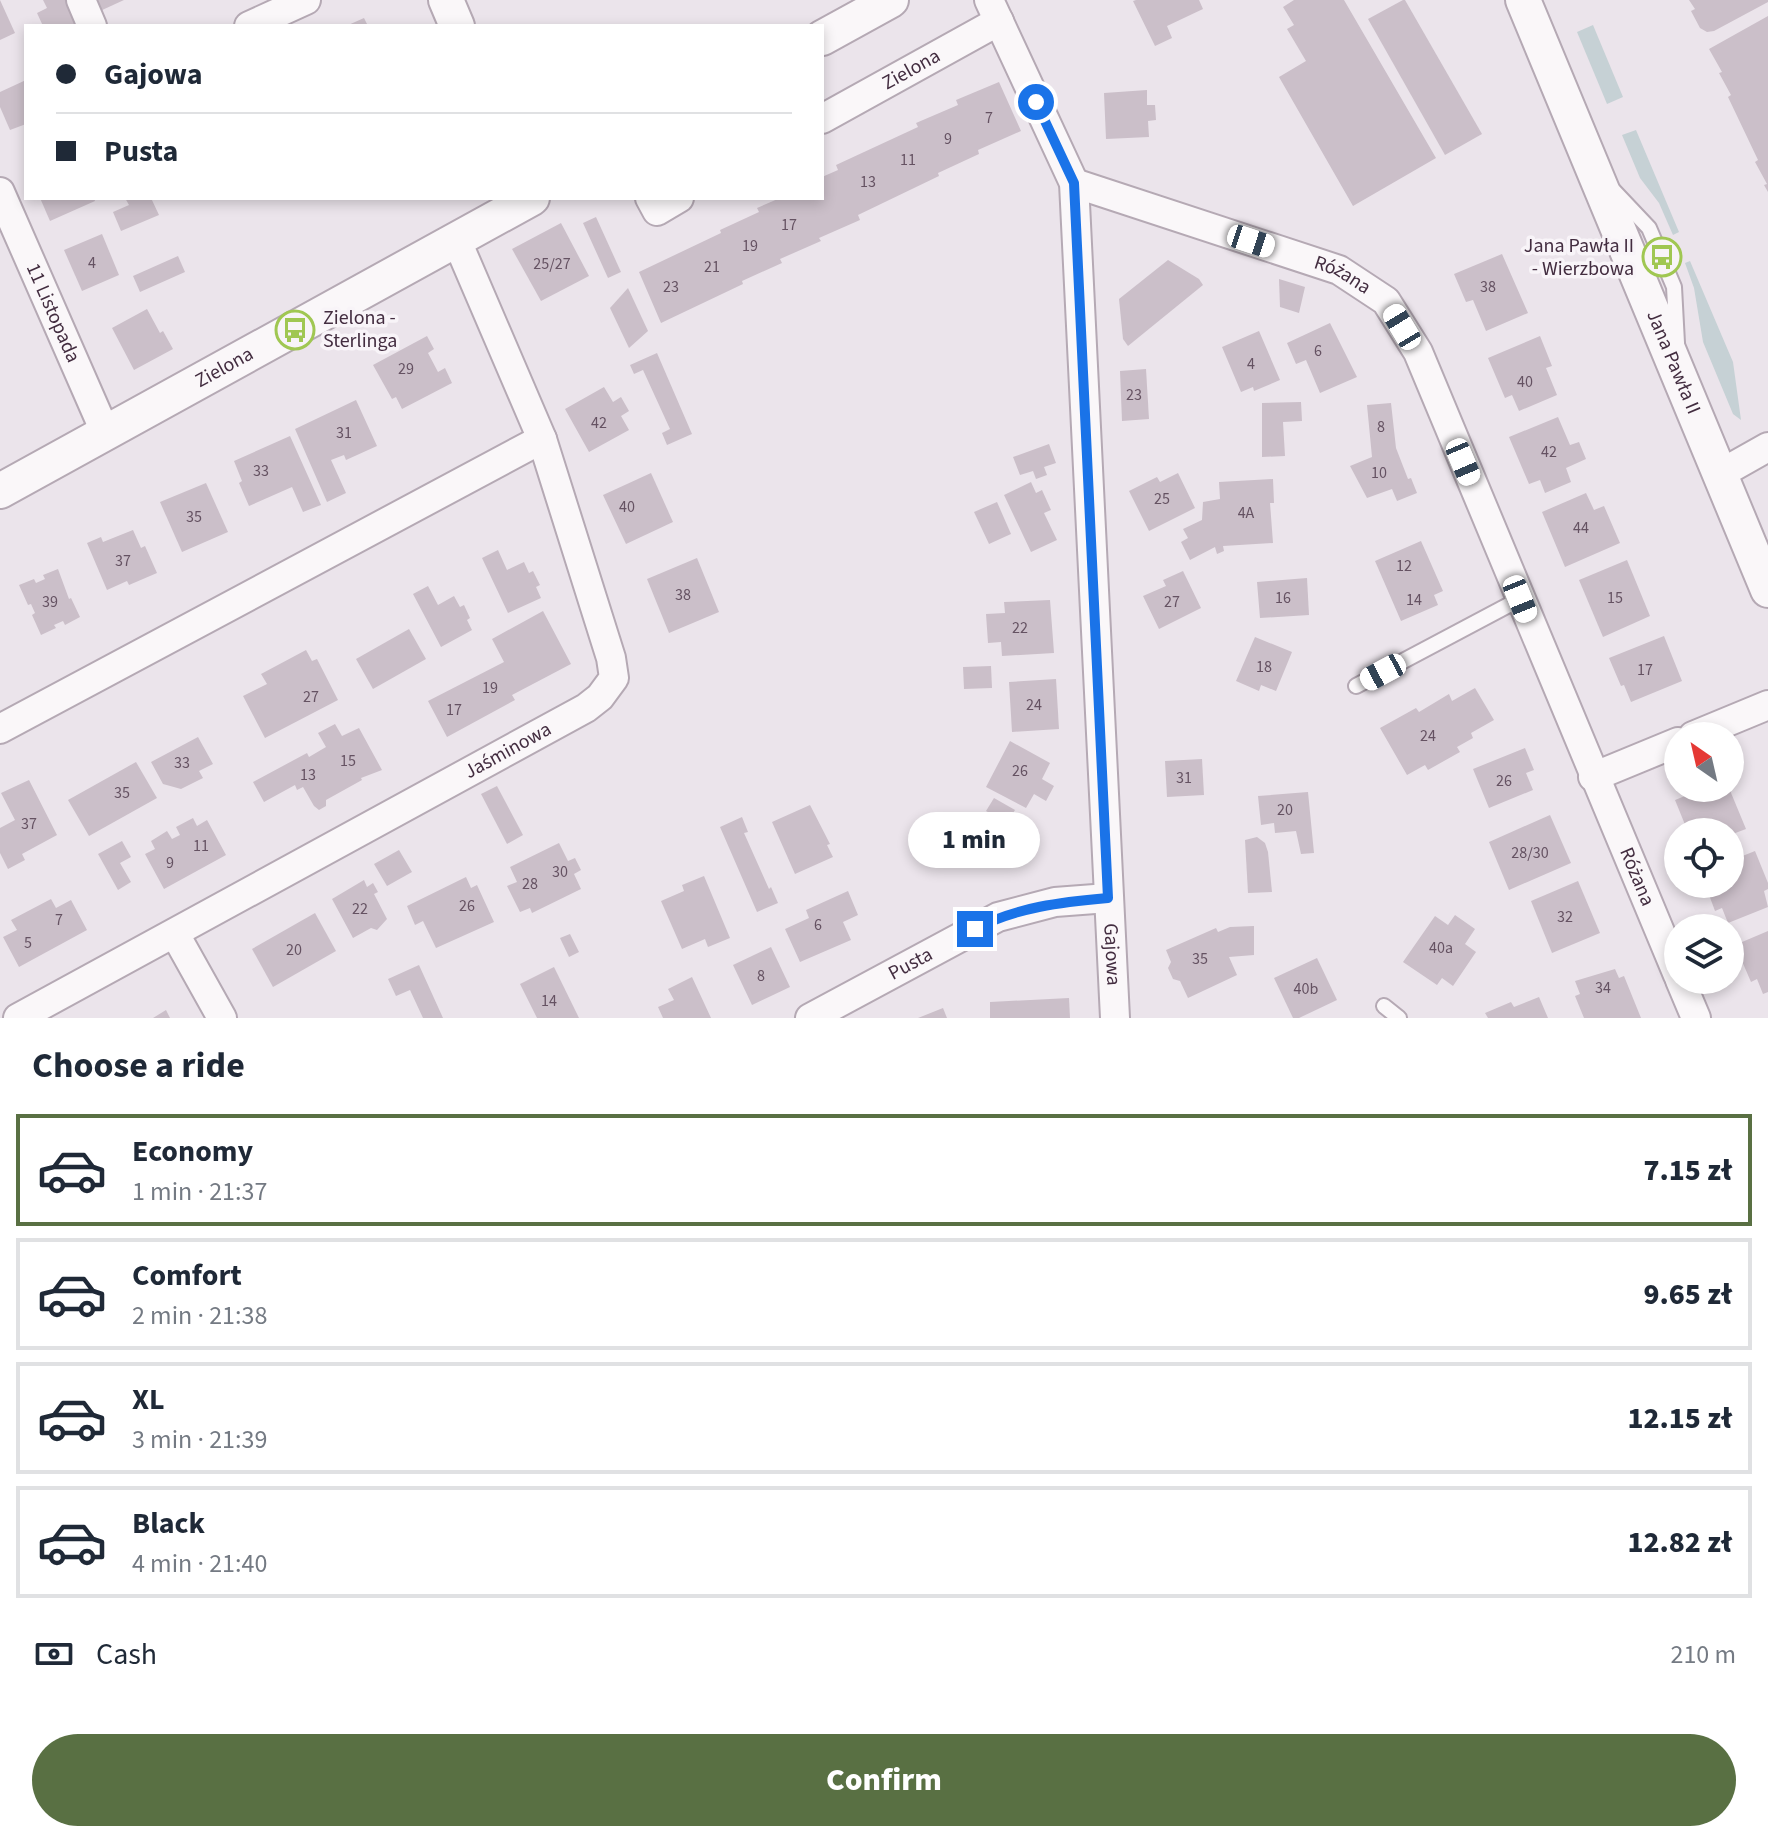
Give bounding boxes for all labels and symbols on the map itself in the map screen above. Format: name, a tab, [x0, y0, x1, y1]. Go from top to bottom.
street label: Zielona	[877, 42, 945, 97]
route start	[1018, 84, 1054, 120]
house number: 7	[985, 107, 993, 129]
house number: 9	[944, 128, 952, 150]
house number: 11	[900, 149, 916, 171]
house number: 13	[860, 171, 876, 193]
house number: 17	[781, 214, 797, 236]
car	[1224, 222, 1278, 260]
place label: Jana Pawła II - Wierzbowa	[1524, 232, 1634, 283]
house number: 19	[742, 235, 758, 257]
bus stop icon: Jana Pawła II - Wierzbowa	[1641, 236, 1683, 278]
street label: Różana	[1310, 249, 1376, 301]
house number: 4	[88, 252, 96, 274]
house number: 25/27	[533, 253, 571, 275]
house number: 21	[704, 256, 720, 278]
street label: 11 Listopada	[19, 259, 87, 367]
house number: 23	[663, 276, 679, 298]
house number: 38	[1480, 276, 1496, 298]
car	[1379, 300, 1425, 354]
place label: Zielona - Sterlinga	[323, 304, 397, 355]
street label: Jana Pawła II	[1639, 306, 1707, 418]
bus stop icon: Zielona - Sterlinga	[274, 309, 316, 351]
street label: Zielona	[190, 340, 258, 395]
house number: 6	[1314, 340, 1322, 362]
house number: 4	[1247, 353, 1255, 375]
house number: 29	[398, 358, 414, 380]
house number: 40	[1517, 371, 1533, 393]
house number: 23	[1126, 384, 1142, 406]
house number: 42	[591, 412, 607, 434]
house number: 8	[1377, 416, 1385, 438]
house number: 31	[336, 422, 352, 444]
car	[1443, 435, 1483, 489]
house number: 42	[1541, 441, 1557, 463]
house number: 33	[253, 460, 269, 482]
house number: 10	[1371, 462, 1387, 484]
house number: 25	[1154, 488, 1170, 510]
house number: 40	[619, 496, 635, 518]
house number: 4A	[1238, 502, 1255, 524]
house number: 35	[186, 506, 202, 528]
house number: 44	[1573, 517, 1589, 539]
house number: 37	[115, 550, 131, 572]
house number: 12	[1396, 555, 1412, 577]
car	[1500, 572, 1540, 626]
house number: 38	[675, 584, 691, 606]
house number: 16	[1275, 587, 1291, 609]
house number: 15	[1607, 587, 1623, 609]
house number: 14	[1406, 589, 1422, 611]
house number: 39	[42, 591, 58, 613]
house number: 27	[1164, 591, 1180, 613]
house number: 22	[1012, 617, 1028, 639]
car	[1356, 650, 1410, 694]
house number: 18	[1256, 656, 1272, 678]
house number: 17	[1637, 659, 1653, 681]
house number: 19	[482, 677, 498, 699]
house number: 27	[303, 686, 319, 708]
house number: 24	[1026, 694, 1042, 716]
house number: 17	[446, 699, 462, 721]
street label: Jaśminowa	[459, 715, 556, 786]
north arrow	[1664, 722, 1744, 802]
house number: 24	[1420, 725, 1436, 747]
house number: 15	[340, 750, 356, 772]
house number: 33	[174, 752, 190, 774]
house number: 26	[1012, 760, 1028, 782]
house number: 13	[300, 764, 316, 786]
house number: 31	[1176, 767, 1192, 789]
house number: 26	[1496, 770, 1512, 792]
house number: 35	[114, 782, 130, 804]
house number: 20	[1277, 799, 1293, 821]
house number: 37	[21, 813, 37, 835]
callout: 1 min	[909, 813, 1041, 869]
house number: 11	[193, 835, 209, 857]
house number: 28/30	[1511, 842, 1549, 864]
street label: Różana	[1612, 843, 1662, 910]
house number: 9	[166, 852, 174, 874]
house number: 30	[552, 861, 568, 883]
house number: 28	[522, 873, 538, 895]
house number: 26	[459, 895, 475, 917]
house number: 22	[352, 898, 368, 920]
house number: 32	[1557, 906, 1573, 928]
house number: 7	[55, 909, 63, 931]
route end	[957, 911, 993, 947]
house number: 6	[814, 914, 822, 936]
street label: Gajowa	[1096, 922, 1127, 986]
house number: 5	[24, 932, 32, 954]
house number: 40a	[1429, 937, 1453, 959]
house number: 20	[286, 939, 302, 961]
street label: Pusta	[883, 941, 938, 987]
house number: 35	[1192, 948, 1208, 970]
house number: 8	[757, 965, 765, 987]
house number: 34	[1595, 977, 1611, 999]
house number: 40b	[1294, 978, 1319, 1000]
house number: 14	[541, 990, 557, 1012]

